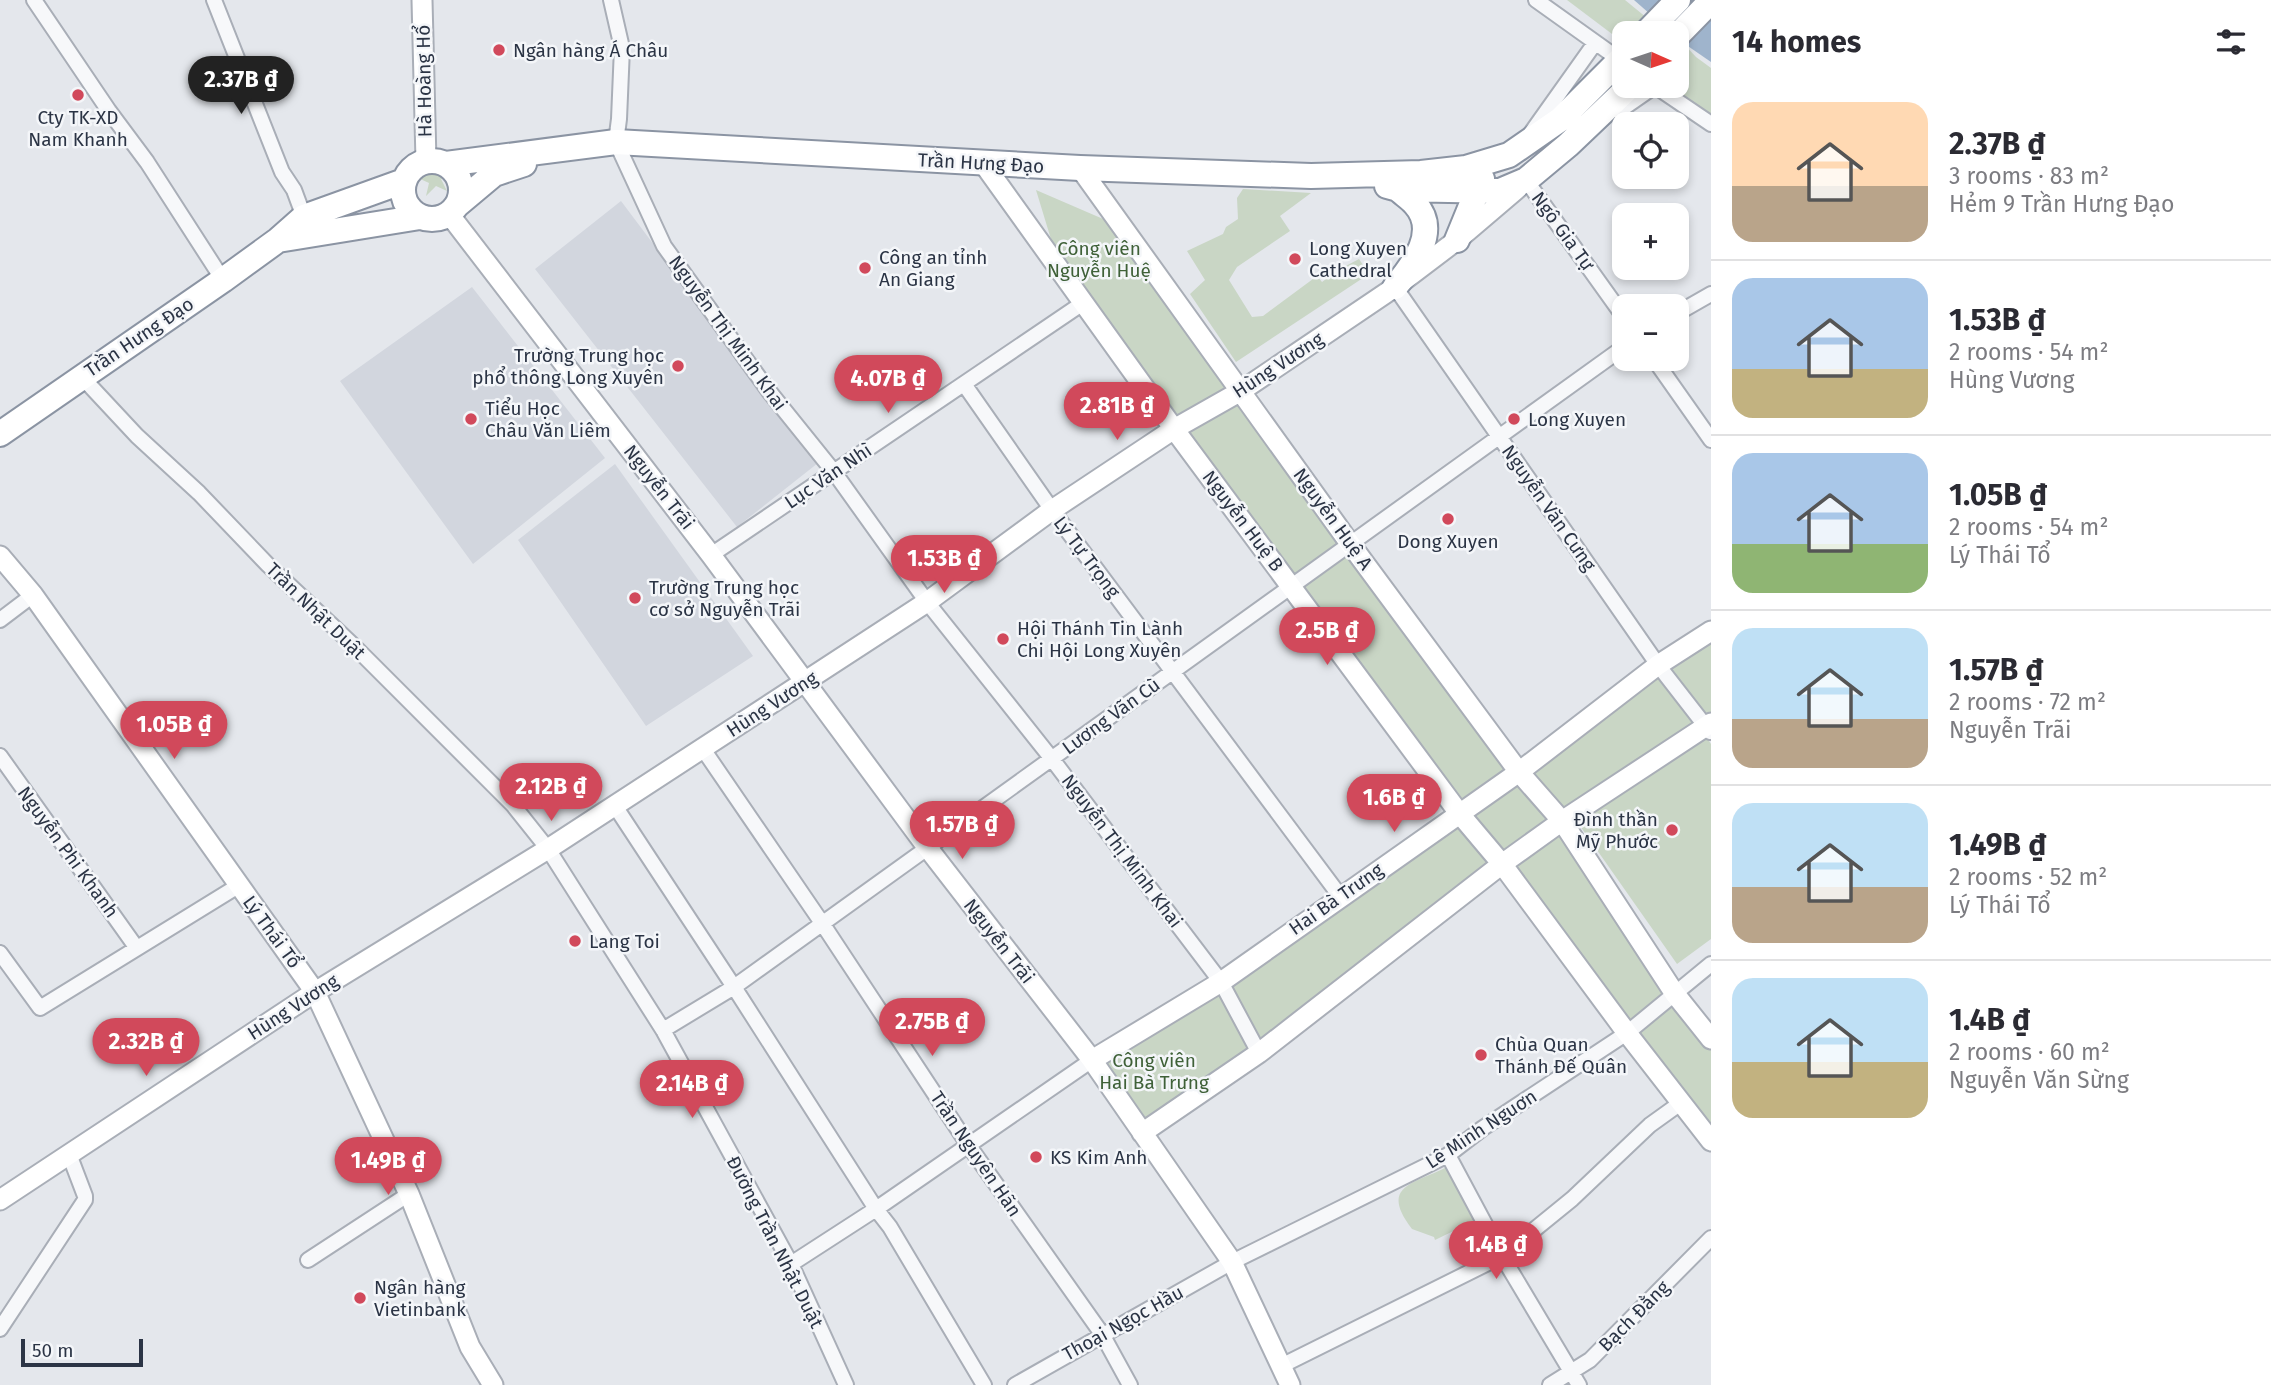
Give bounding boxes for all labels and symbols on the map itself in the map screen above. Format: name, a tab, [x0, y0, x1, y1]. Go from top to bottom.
north arrow	[1612, 21, 1689, 98]
street label: Hà Hoàng Hổ	[412, 25, 436, 137]
place label: Ngân hàng Á Châu	[513, 39, 668, 62]
marker: Ngân hàng Á Châu	[491, 42, 507, 58]
pin: 2.37B ₫	[176, 57, 306, 116]
marker: Cty TK-XD Nam Khanh	[70, 87, 86, 103]
place label: Cty TK-XD Nam Khanh	[28, 106, 128, 151]
street label: Trần Hưng Đạo	[917, 148, 1045, 178]
street label: Ngô Gia Tự	[1527, 187, 1600, 275]
park label: Công viên Nguyễn Huệ	[1047, 237, 1151, 282]
place label: Long Xuyen Cathedral	[1309, 237, 1407, 282]
place label: Công an tỉnh An Giang	[879, 246, 987, 291]
street label: Nguyễn Thị Minh Khai	[664, 251, 792, 415]
marker: Long Xuyen Cathedral	[1287, 251, 1303, 267]
marker: Công an tỉnh An Giang	[857, 260, 873, 276]
street label: Trần Hưng Đạo	[80, 292, 198, 382]
street label: Hùng Vương	[1228, 327, 1328, 403]
place label: Trường Trung học phổ thông Long Xuyên	[472, 344, 664, 389]
pin: 4.07B ₫	[823, 356, 953, 415]
marker: Trường Trung học phổ thông Long Xuyên	[670, 358, 686, 374]
pin: 2.81B ₫	[1052, 382, 1182, 442]
place label: Tiểu Học Châu Văn Liêm	[485, 397, 611, 442]
place label: Long Xuyen	[1528, 408, 1626, 431]
marker: Tiểu Học Châu Văn Liêm	[463, 411, 479, 427]
marker: Long Xuyen	[1506, 411, 1522, 427]
street label: Lục Văn Nhì	[780, 438, 876, 514]
street label: Nguyễn Trãi	[619, 440, 699, 534]
street label: Nguyễn Văn Cưng	[1497, 441, 1601, 576]
street label: Nguyễn Huệ A	[1288, 464, 1378, 574]
street label: Nguyễn Huệ B	[1198, 466, 1288, 576]
marker: Dong Xuyen	[1440, 511, 1456, 527]
street label: Lý Tự Trọng	[1049, 512, 1125, 602]
place label: Dong Xuyen	[1397, 530, 1499, 553]
pin: 1.53B ₫	[879, 536, 1009, 595]
street label: Trần Nhật Duật	[262, 558, 371, 664]
place label: Trường Trung học cơ sở Nguyễn Trãi	[649, 576, 800, 621]
marker: Trường Trung học cơ sở Nguyễn Trãi	[627, 590, 643, 606]
pin: 2.5B ₫	[1270, 608, 1384, 667]
place label: Hội Thánh Tin Lành Chi Hội Long Xuyên	[1017, 617, 1183, 662]
marker: Hội Thánh Tin Lành Chi Hội Long Xuyên	[995, 631, 1011, 647]
street label: Hùng Vương	[722, 666, 822, 742]
street label: Lương Vãn Cù	[1058, 673, 1164, 759]
pin: 1.05B ₫	[109, 702, 239, 761]
pin: 2.12B ₫	[486, 764, 616, 823]
street label: Nguyễn Thị Minh Khai	[1057, 770, 1187, 932]
pin: 1.6B ₫	[1337, 774, 1451, 834]
street label: Nguyễn Phi Khanh	[13, 782, 123, 922]
pin: 1.57B ₫	[897, 802, 1027, 861]
place label: Đình thần Mỹ Phước	[1573, 808, 1658, 853]
marker: Đình thần Mỹ Phước	[1664, 822, 1680, 838]
street label: Hai Bà Trưng	[1285, 858, 1388, 940]
street label: Lý Thái Tổ	[238, 891, 306, 973]
street label: Nguyễn Trãi	[959, 894, 1039, 988]
place label: Lang Toi	[589, 930, 660, 953]
marker: Lang Toi	[567, 933, 583, 949]
street label: Hùng Vương	[243, 969, 343, 1045]
pin: 2.75B ₫	[867, 998, 997, 1058]
pin: 2.32B ₫	[81, 1018, 211, 1078]
place label: Chùa Quan Thánh Đế Quân	[1495, 1033, 1627, 1078]
marker: Chùa Quan Thánh Đế Quân	[1473, 1047, 1489, 1063]
park label: Công viên Hai Bà Trưng	[1099, 1049, 1209, 1094]
pin: 2.14B ₫	[627, 1060, 757, 1120]
street label: Lê Minh Nguơn	[1421, 1085, 1541, 1173]
street label: Trần Nguyên Hãn	[926, 1087, 1026, 1221]
pin: 1.49B ₫	[323, 1138, 453, 1197]
place label: KS Kim Anh	[1050, 1146, 1147, 1169]
marker: KS Kim Anh	[1028, 1149, 1044, 1165]
street label: Đường Trần Nhật Duật	[722, 1152, 828, 1332]
pin: 1.4B ₫	[1439, 1222, 1553, 1281]
place label: Ngân hàng Vietinbank	[374, 1276, 466, 1321]
street label: Bạch Đằng	[1594, 1276, 1674, 1356]
street label: Thoại Ngọc Hầu	[1059, 1280, 1187, 1366]
marker: Ngân hàng Vietinbank	[352, 1290, 368, 1306]
scale bar	[21, 1336, 144, 1368]

